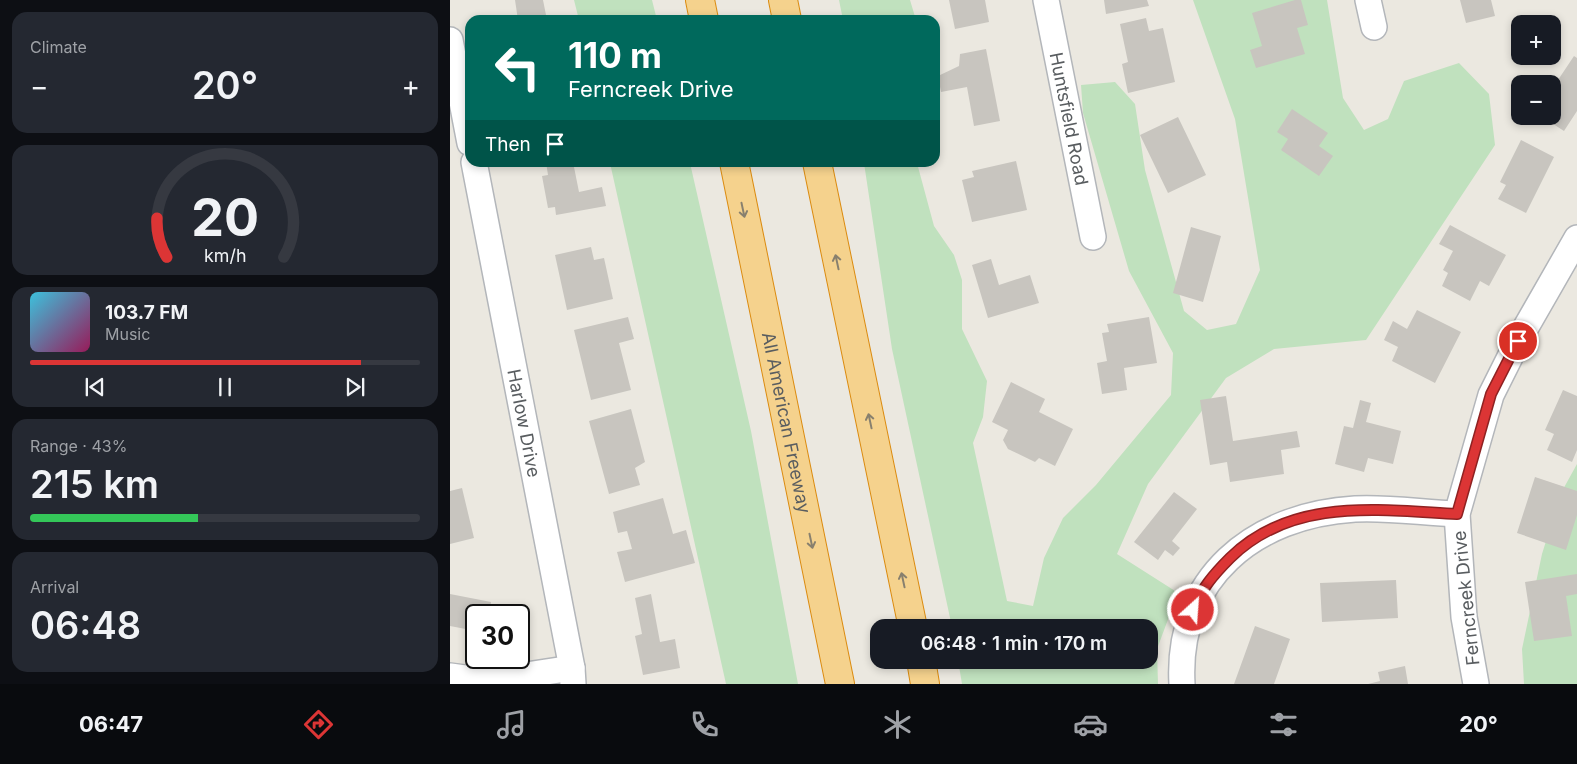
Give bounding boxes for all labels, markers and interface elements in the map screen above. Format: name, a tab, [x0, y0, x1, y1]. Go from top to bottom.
map controls	[1511, 15, 1561, 125]
button: +	[1511, 15, 1561, 65]
text: 110 m	[568, 34, 662, 76]
icon: left	[485, 35, 550, 100]
text: Climate	[30, 37, 87, 57]
street label: Huntsfield Road	[1046, 50, 1093, 187]
text: 20°	[192, 62, 258, 108]
text: −	[30, 69, 49, 103]
text: +	[401, 69, 420, 103]
button: −	[1511, 75, 1561, 125]
text: Ferncreek Drive	[568, 76, 734, 102]
icon: arrive	[541, 130, 569, 158]
text: Then	[485, 133, 531, 156]
text: 20	[191, 186, 259, 249]
one-way arrow	[739, 202, 749, 218]
text: km/h	[204, 245, 246, 266]
one-way arrow	[832, 254, 841, 270]
text: 103.7 FM	[105, 301, 188, 324]
pin	[1497, 320, 1539, 362]
text: Music	[105, 324, 150, 344]
icon: arrive	[1504, 327, 1532, 355]
street label: All American Freeway	[758, 330, 816, 515]
street label: Harlow Drive	[504, 367, 545, 479]
icon: previous	[81, 373, 109, 401]
icon: pause	[211, 373, 239, 401]
icon: next	[341, 373, 369, 401]
one-way arrow	[865, 413, 874, 429]
text: Range · 43%	[30, 436, 127, 456]
text: 215 km	[30, 461, 159, 507]
street label: Ferncreek Drive	[1448, 530, 1484, 666]
one-way arrow	[807, 532, 817, 548]
one-way arrow	[898, 572, 907, 588]
text: Arrival	[30, 577, 79, 597]
position arrow	[1166, 583, 1218, 635]
text: 06:48	[30, 602, 141, 648]
speed limit sign: 30	[465, 604, 530, 669]
text: 06:48 · 1 min · 170 m	[921, 632, 1107, 655]
icon: directions	[301, 707, 336, 742]
icon: music	[494, 707, 529, 742]
icon: phone	[687, 707, 722, 742]
icon: climate	[880, 707, 915, 742]
icon: car	[1073, 707, 1108, 742]
icon: filters	[1266, 707, 1301, 742]
text: 06:47	[79, 711, 143, 737]
text: 20°	[1459, 711, 1498, 737]

